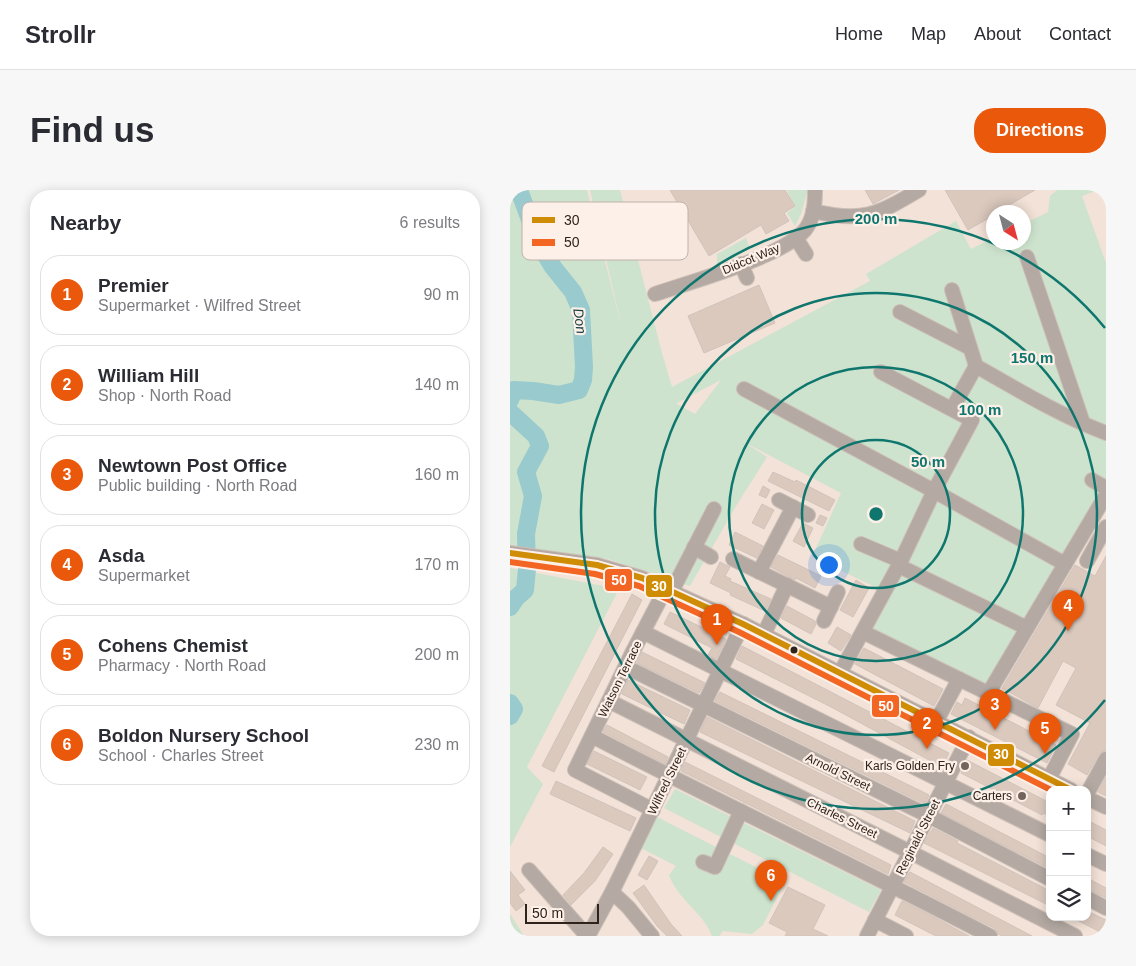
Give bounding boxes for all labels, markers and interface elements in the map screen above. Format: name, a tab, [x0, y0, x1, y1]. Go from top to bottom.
text: Strollr	[25, 21, 96, 48]
text: Home	[835, 24, 883, 44]
text: Map	[911, 24, 946, 44]
text: About	[974, 24, 1021, 44]
text: Contact	[1049, 24, 1111, 44]
button: Directions	[974, 108, 1106, 153]
text: Find us	[30, 110, 154, 149]
legend	[522, 202, 688, 260]
north arrow	[986, 205, 1031, 250]
text: 200 m	[855, 210, 897, 227]
text: Nearby	[50, 211, 121, 234]
text: 30	[564, 212, 580, 228]
text: 6 results	[400, 214, 460, 231]
text: 50	[564, 234, 580, 250]
street label: Didcot Way	[720, 241, 782, 277]
text: Premier	[98, 275, 169, 296]
text: 1	[63, 286, 71, 303]
text: 90 m	[423, 286, 459, 303]
text: Supermarket · Wilfred Street	[98, 297, 301, 314]
water label: Don	[570, 307, 590, 335]
text: 150 m	[1011, 349, 1053, 366]
text: William Hill	[98, 365, 199, 386]
text: 2	[63, 376, 71, 393]
text: 140 m	[415, 376, 459, 393]
text: Shop · North Road	[98, 387, 231, 404]
text: 100 m	[959, 401, 1001, 418]
text: 50 m	[911, 453, 945, 470]
text: Newtown Post Office	[98, 455, 287, 476]
text: 3	[63, 466, 71, 483]
text: 160 m	[415, 466, 459, 483]
text: Public building · North Road	[98, 477, 297, 494]
centre of rings	[867, 505, 885, 523]
text: Asda	[98, 545, 144, 566]
your location	[816, 552, 842, 578]
text: 4	[63, 556, 71, 573]
text: 170 m	[415, 556, 459, 573]
text: Supermarket	[98, 567, 190, 584]
line badge: 50	[604, 568, 633, 592]
text: 50	[611, 572, 627, 588]
line badge: 30	[645, 574, 673, 598]
text: 30	[651, 578, 667, 594]
pin: 4	[1052, 590, 1084, 631]
pin: 1	[701, 604, 733, 645]
text: Cohens Chemist	[98, 635, 248, 656]
street label: Watson Terrace	[595, 638, 645, 720]
unlabelled marker	[789, 645, 799, 655]
text: 5	[63, 646, 71, 663]
text: 200 m	[415, 646, 459, 663]
text: Pharmacy · North Road	[98, 657, 266, 674]
pin: 3	[979, 689, 1011, 730]
line badge: 50	[871, 694, 900, 718]
text: 50	[878, 698, 894, 714]
pin: 2	[911, 708, 943, 749]
pin: 5	[1029, 713, 1061, 754]
text: Boldon Nursery School	[98, 725, 309, 746]
text: 6	[63, 736, 71, 753]
text: 230 m	[415, 736, 459, 753]
line badge: 30	[987, 743, 1015, 767]
street label: Wilfred Street	[645, 745, 690, 817]
text: 30	[993, 746, 1009, 762]
text: School · Charles Street	[98, 747, 263, 764]
street label: Arnold Street	[803, 750, 873, 794]
place label: Karls Golden Fry	[865, 759, 955, 773]
marker: Karls Golden Fry	[959, 760, 971, 772]
map controls	[1046, 786, 1091, 921]
button: +	[1046, 786, 1091, 831]
place label: Carters	[973, 789, 1012, 803]
marker: Carters	[1016, 790, 1028, 802]
street label: Charles Street	[804, 795, 880, 841]
street label: Reginald Street	[893, 796, 943, 877]
button: −	[1046, 831, 1091, 876]
pin: 6	[755, 860, 787, 901]
button: layers	[1046, 876, 1091, 921]
scale bar	[525, 901, 599, 924]
text: 50 m	[532, 905, 563, 921]

